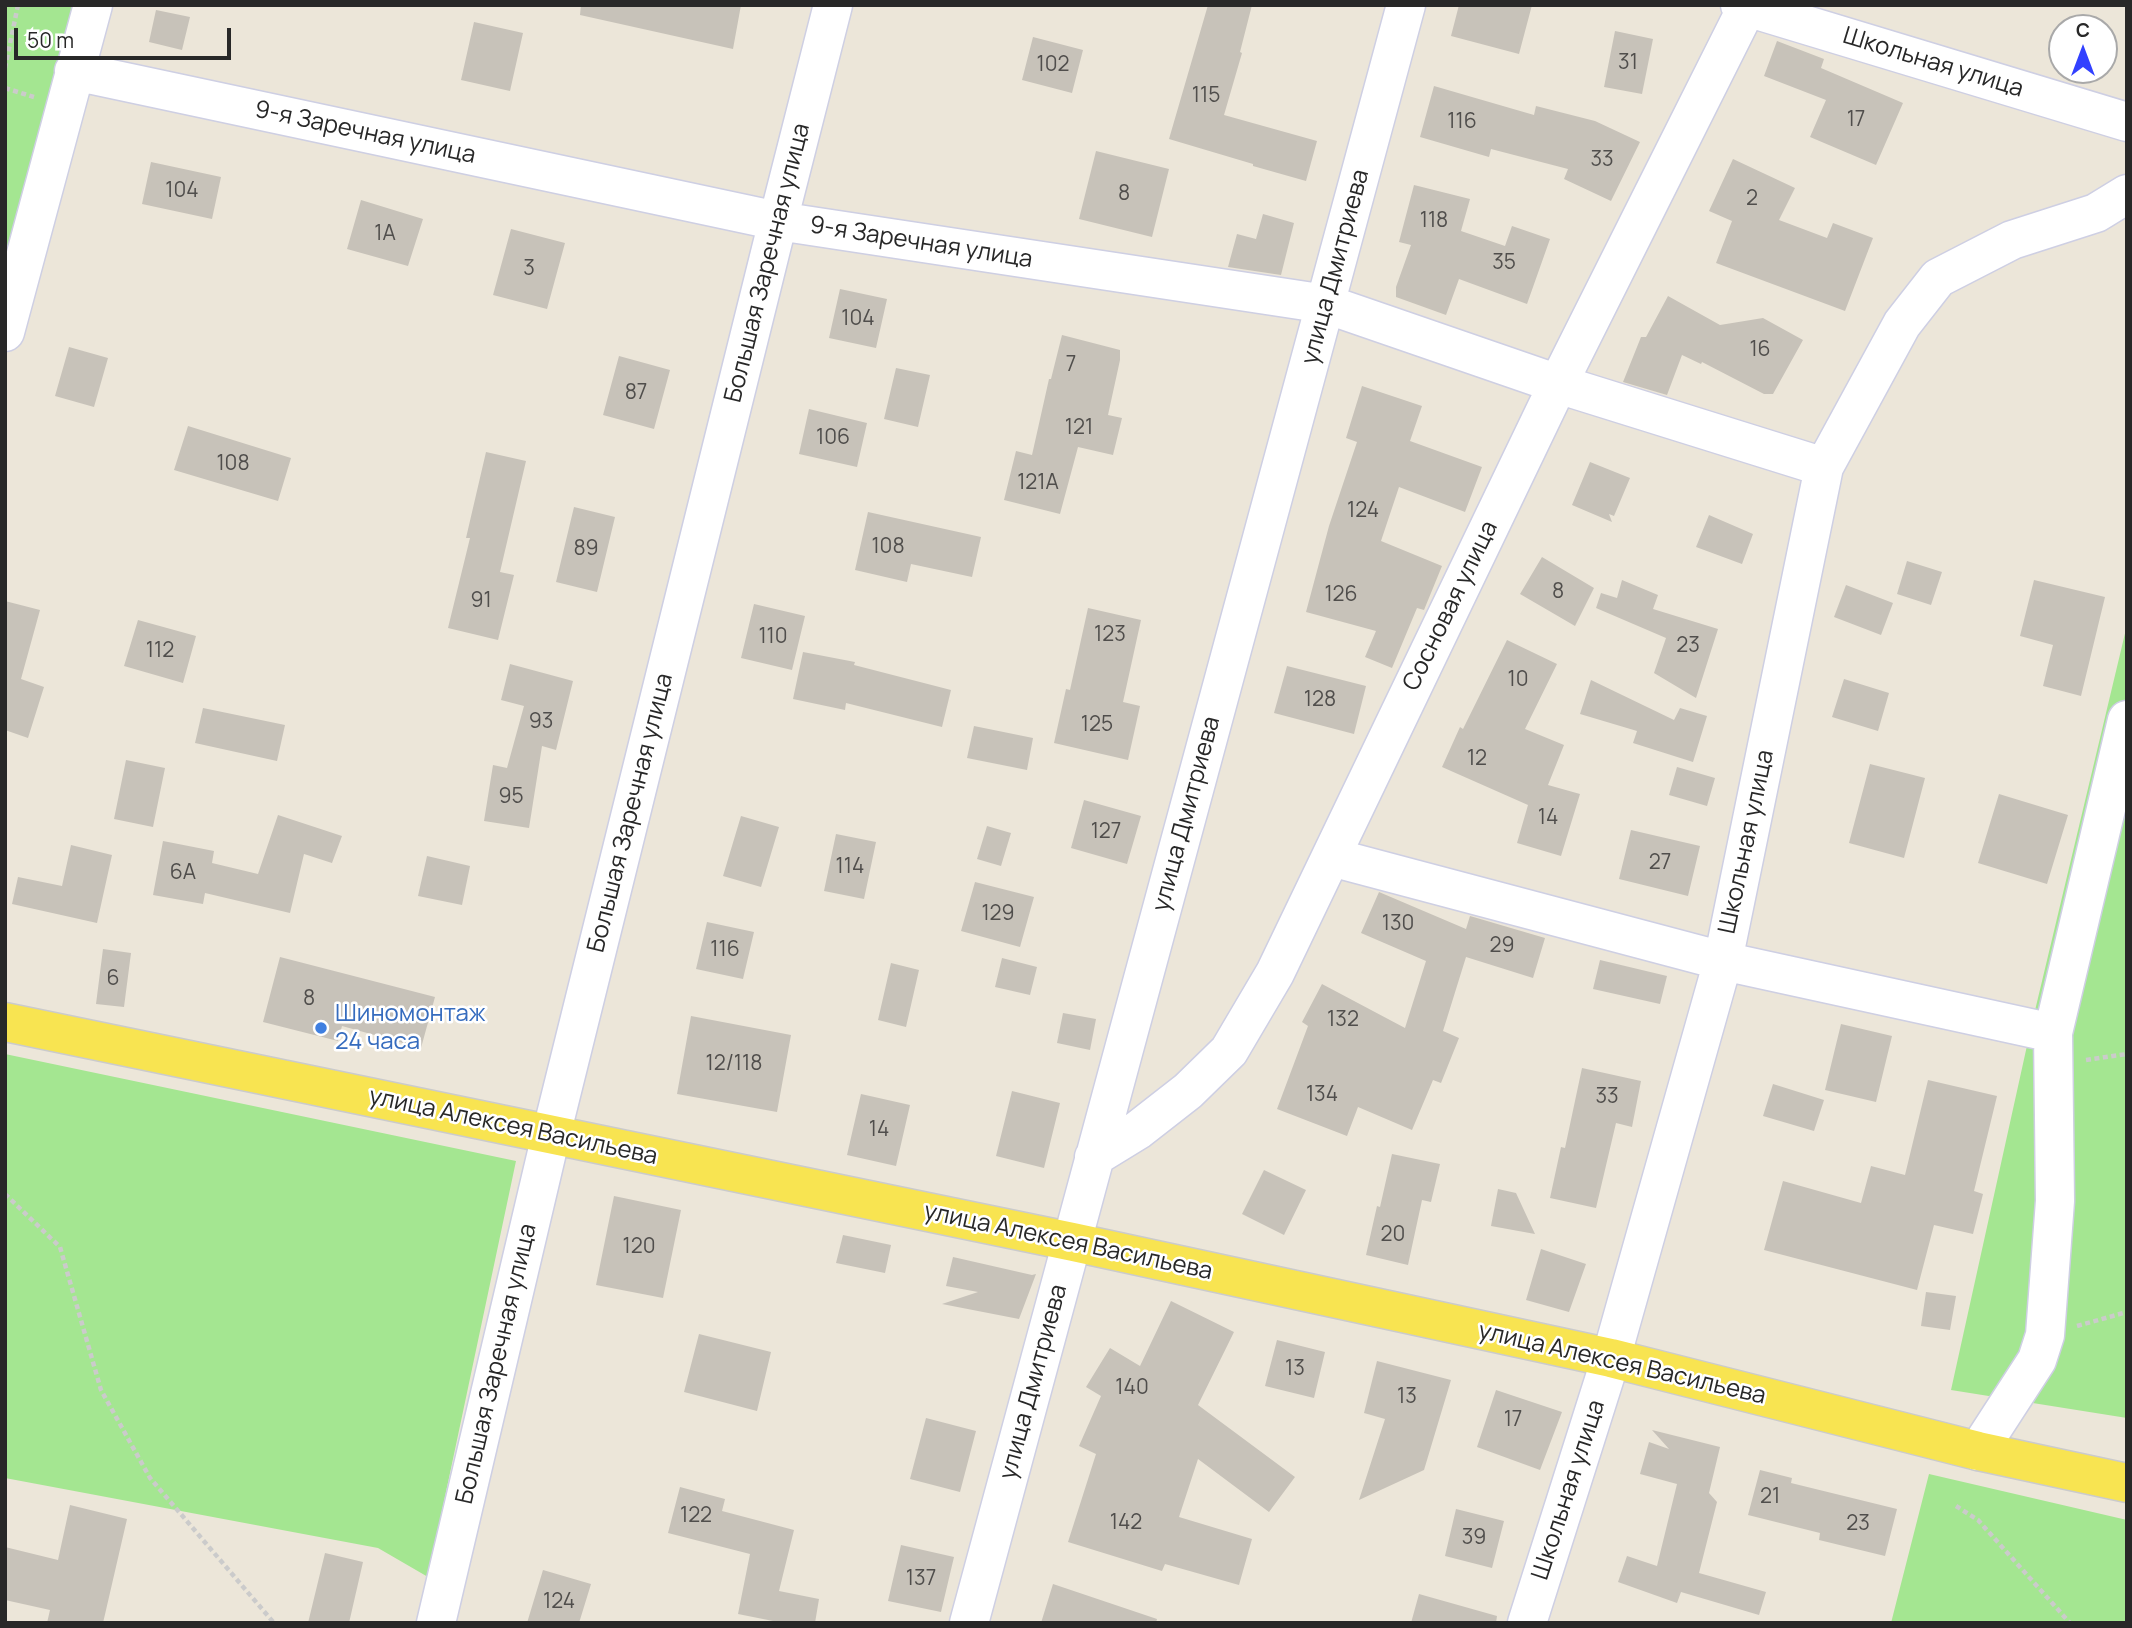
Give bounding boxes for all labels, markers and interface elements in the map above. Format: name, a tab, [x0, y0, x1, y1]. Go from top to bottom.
scale bar	[18, 14, 234, 58]
north arrow	[2048, 14, 2118, 84]
text: С	[2076, 17, 2090, 43]
street label: Школьная улица	[1839, 22, 2027, 104]
text: 50 m	[27, 26, 74, 54]
house number: 31	[1618, 50, 1638, 76]
house number: 102	[1037, 52, 1069, 78]
house number: 115	[1192, 83, 1220, 109]
street label: 9-я Заречная улица	[252, 95, 478, 171]
house number: 17	[1847, 107, 1865, 133]
house number: 116	[1447, 109, 1477, 135]
street label: Большая Заречная улица	[719, 120, 817, 406]
house number: 33	[1590, 147, 1614, 173]
street label: улица Дмитриева	[1296, 166, 1376, 368]
house number: 104	[165, 178, 199, 204]
house number: 8	[1118, 181, 1130, 207]
house number: 2	[1746, 186, 1758, 212]
house number: 118	[1420, 208, 1448, 234]
street label: 9-я Заречная улица	[807, 211, 1035, 275]
house number: 1А	[374, 221, 396, 247]
house number: 35	[1492, 250, 1516, 276]
house number: 3	[523, 256, 535, 282]
house number: 104	[841, 306, 875, 332]
house number: 16	[1749, 337, 1771, 363]
house number: 7	[1066, 352, 1076, 378]
house number: 87	[625, 380, 647, 406]
house number: 121	[1065, 415, 1093, 441]
house number: 106	[816, 425, 850, 451]
house number: 108	[216, 451, 250, 477]
house number: 121А	[1017, 470, 1059, 496]
house number: 124	[1347, 498, 1379, 524]
street label: Сосновая улица	[1397, 517, 1505, 695]
house number: 108	[871, 534, 905, 560]
house number: 89	[573, 536, 599, 562]
house number: 8	[1552, 579, 1564, 605]
house number: 126	[1324, 582, 1358, 608]
house number: 91	[470, 588, 492, 614]
house number: 123	[1094, 622, 1126, 648]
house number: 110	[758, 624, 788, 650]
house number: 23	[1676, 633, 1700, 659]
house number: 112	[146, 638, 174, 664]
house number: 10	[1508, 667, 1528, 693]
street label: Большая Заречная улица	[582, 670, 680, 956]
house number: 128	[1304, 687, 1336, 713]
house number: 93	[529, 709, 553, 735]
house number: 125	[1081, 712, 1113, 738]
street label: улица Дмитриева	[1147, 713, 1227, 915]
house number: 12	[1467, 746, 1487, 772]
street label: Школьная улица	[1713, 747, 1781, 937]
house number: 95	[498, 784, 524, 810]
house number: 14	[1538, 805, 1558, 831]
house number: 127	[1091, 819, 1121, 845]
house number: 27	[1649, 850, 1671, 876]
house number: 114	[836, 854, 864, 880]
house number: 6А	[170, 860, 196, 886]
house number: 129	[981, 901, 1015, 927]
house number: 130	[1382, 911, 1414, 937]
house number: 29	[1489, 933, 1515, 959]
house number: 116	[710, 937, 740, 963]
house number: 6	[106, 966, 120, 992]
house number: 8	[303, 986, 315, 1012]
place label: Шиномонтаж 24 часа	[335, 1000, 486, 1056]
house number: 132	[1327, 1007, 1359, 1033]
marker: Шиномонтаж 24 часа	[313, 1020, 329, 1036]
house number: 12/118	[706, 1051, 762, 1077]
street label: улица Алексея Васильева	[366, 1082, 660, 1172]
house number: 134	[1306, 1082, 1338, 1108]
house number: 33	[1595, 1084, 1619, 1110]
house number: 14	[869, 1117, 889, 1143]
street label: улица Алексея Васильева	[921, 1197, 1215, 1287]
street label: Большая Заречная улица	[451, 1221, 543, 1507]
house number: 20	[1381, 1222, 1405, 1248]
house number: 120	[623, 1234, 655, 1260]
street label: улица Дмитриева	[994, 1281, 1074, 1483]
street label: улица Алексея Васильева	[1475, 1317, 1769, 1411]
house number: 13	[1285, 1356, 1305, 1382]
house number: 140	[1115, 1375, 1149, 1401]
house number: 13	[1397, 1384, 1417, 1410]
street label: Школьная улица	[1526, 1396, 1612, 1584]
house number: 17	[1504, 1407, 1522, 1433]
house number: 21	[1760, 1484, 1780, 1510]
house number: 122	[680, 1503, 712, 1529]
house number: 142	[1110, 1510, 1142, 1536]
house number: 23	[1846, 1511, 1870, 1537]
house number: 39	[1462, 1525, 1486, 1551]
house number: 137	[906, 1566, 936, 1592]
house number: 124	[543, 1589, 575, 1615]

